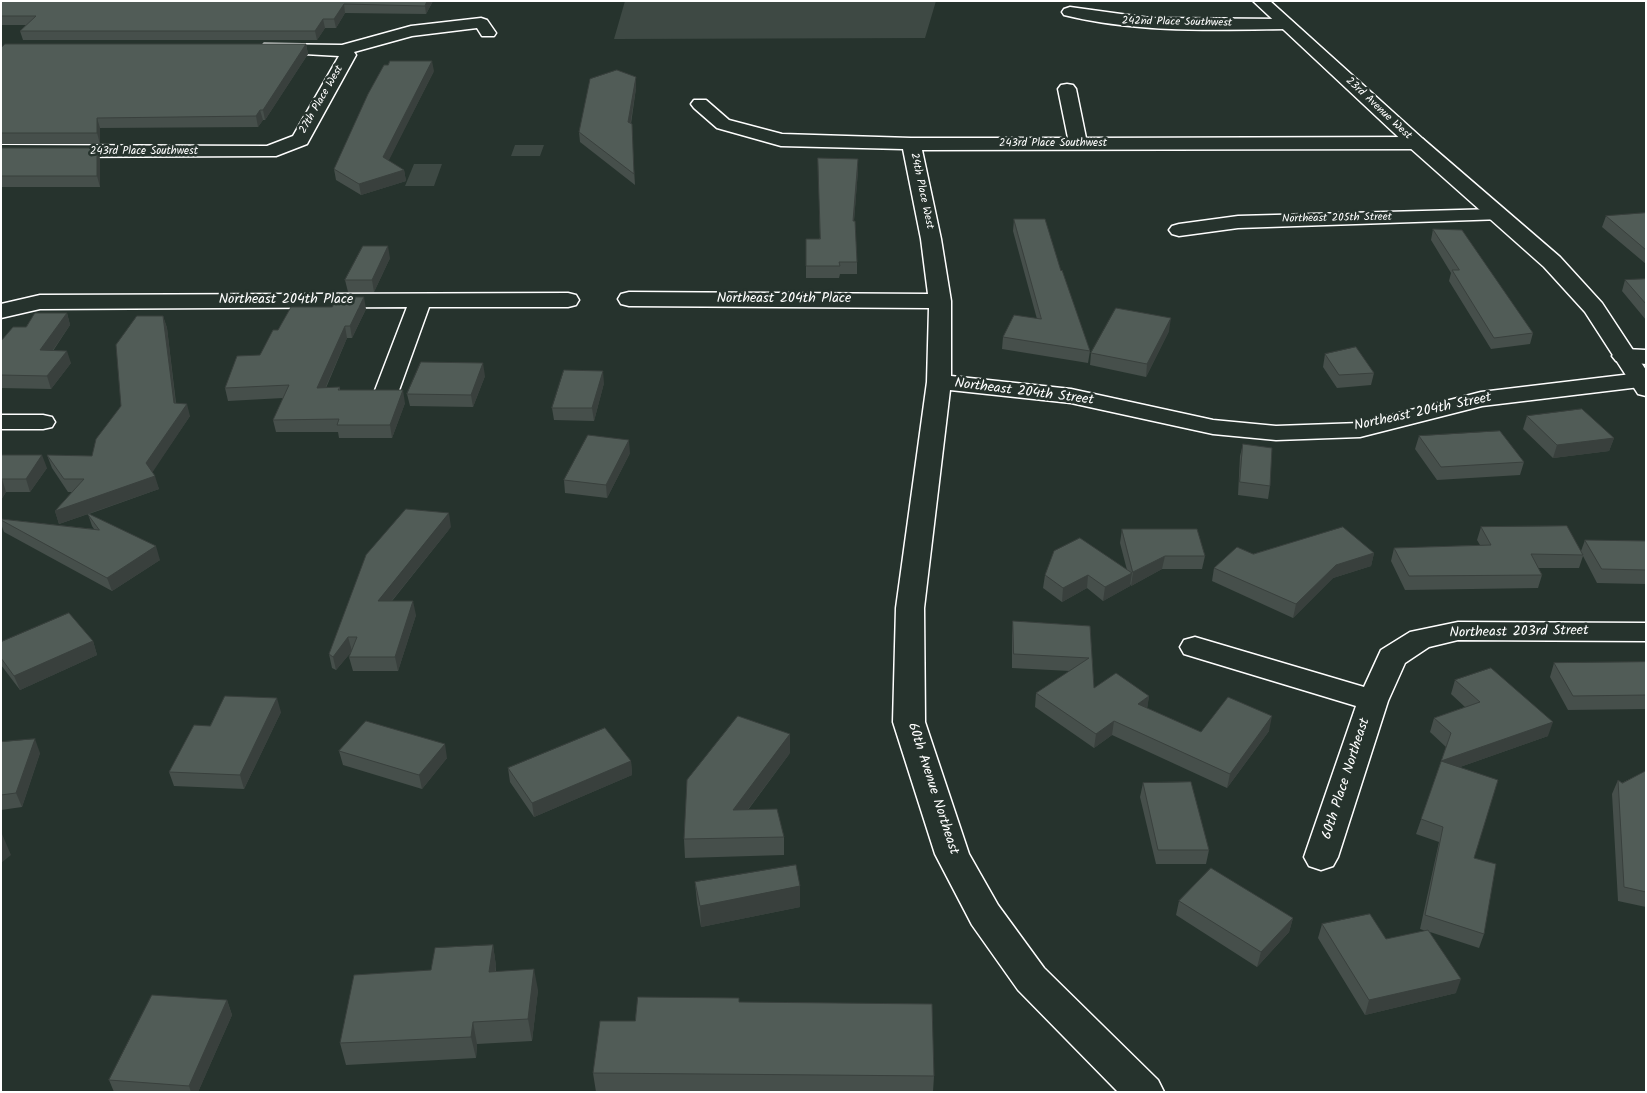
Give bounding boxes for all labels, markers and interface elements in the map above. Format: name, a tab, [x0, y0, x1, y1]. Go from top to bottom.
street label: 242nd Place Southwest	[1122, 15, 1232, 31]
street label: 27th Place West	[297, 64, 347, 136]
street label: 23rd Avenue West	[1342, 75, 1414, 143]
street label: 243rd Place Southwest	[999, 137, 1107, 151]
street label: 243rd Place Southwest	[90, 145, 198, 159]
street label: 24th Place West	[906, 152, 936, 230]
street label: Northeast 205th Street	[1282, 211, 1392, 227]
street label: Northeast 204th Place	[717, 292, 851, 308]
street label: Northeast 204th Place	[219, 293, 353, 309]
street label: Northeast 204th Street	[953, 376, 1095, 410]
street label: Northeast 204th Street	[1353, 390, 1493, 436]
street label: Northeast 203rd Street	[1449, 623, 1589, 643]
street label: 60th Place Northeast	[1319, 716, 1375, 842]
street label: 60th Avenue Northeast	[903, 721, 961, 857]

